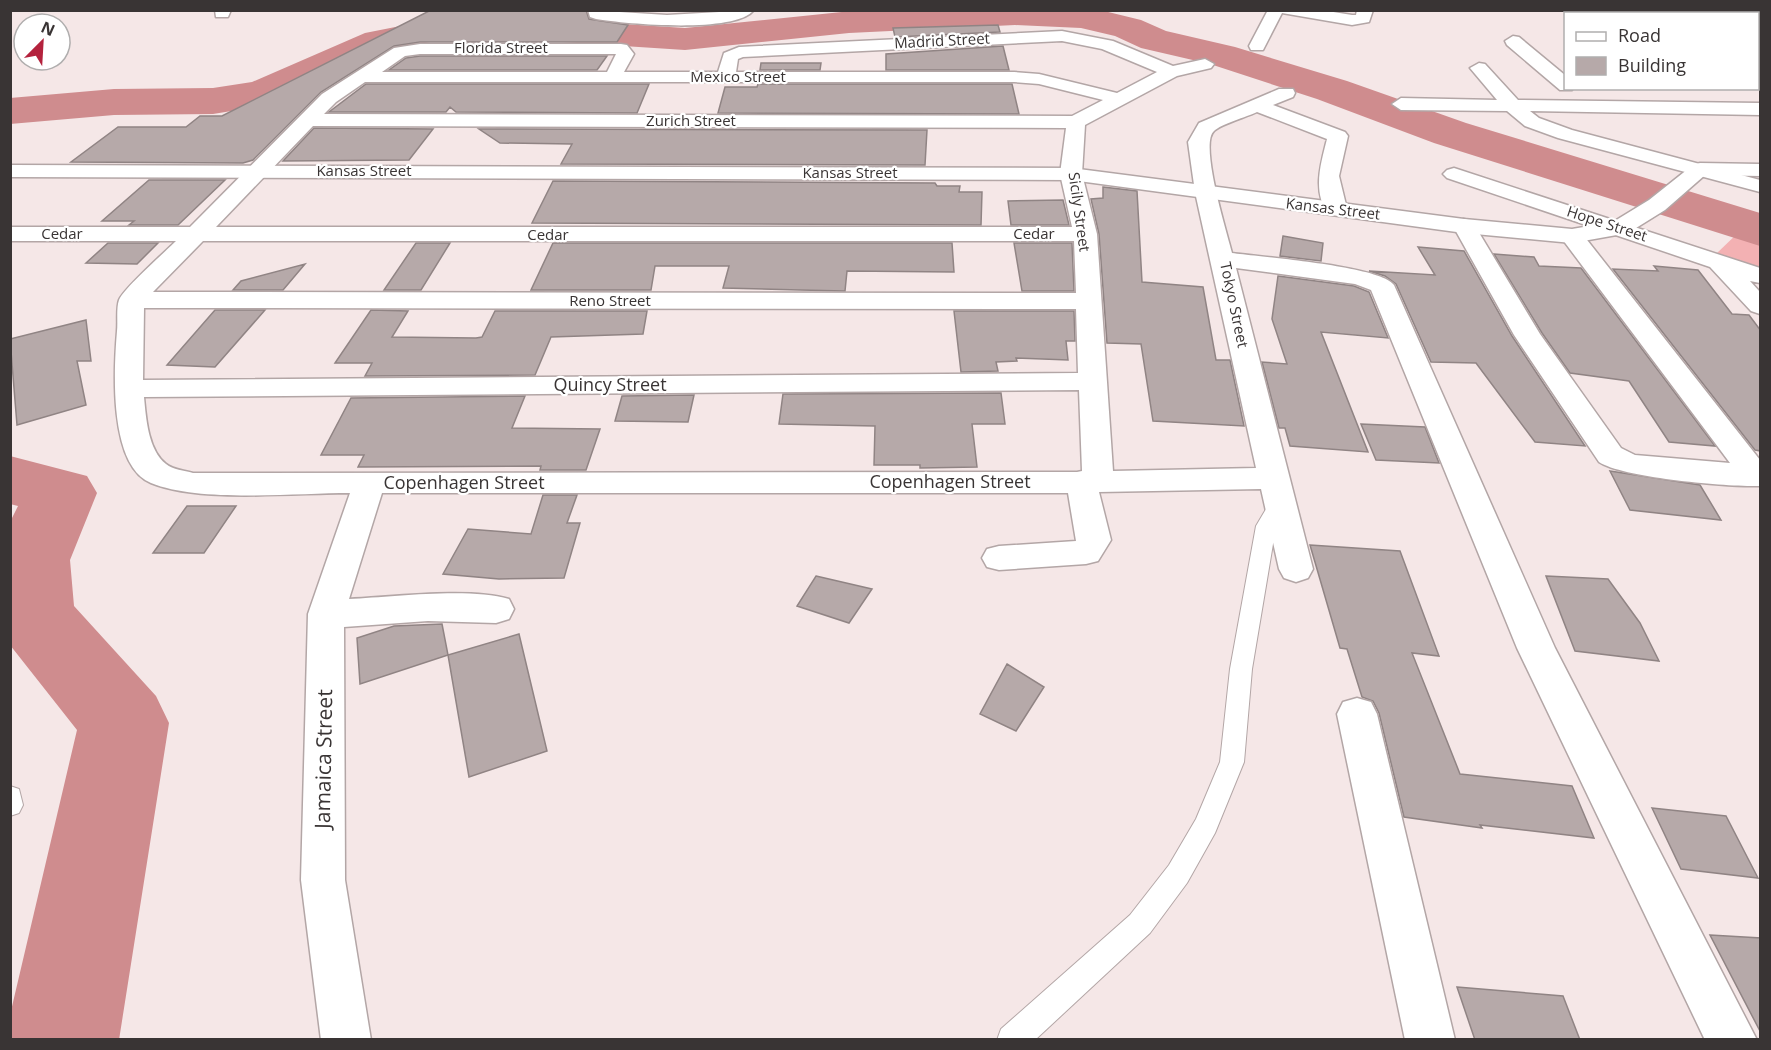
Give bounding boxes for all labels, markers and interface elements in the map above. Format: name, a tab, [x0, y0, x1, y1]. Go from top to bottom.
north arrow	[12, 12, 72, 72]
legend	[1564, 12, 1759, 90]
text: N	[38, 16, 59, 41]
text: Road	[1618, 23, 1661, 47]
street label: Madrid Street	[894, 28, 990, 52]
street label: Florida Street	[454, 37, 548, 57]
text: Building	[1618, 53, 1686, 77]
street label: Mexico Street	[690, 66, 786, 86]
street label: Zurich Street	[646, 110, 736, 130]
street label: Kansas Street	[316, 160, 412, 180]
street label: Kansas Street	[802, 162, 898, 182]
street label: Sicily Street	[1065, 171, 1095, 253]
street label: Kansas Street	[1285, 192, 1382, 224]
street label: Hope Street	[1565, 201, 1650, 245]
street label: Cedar	[41, 223, 83, 243]
street label: Cedar	[1013, 223, 1055, 243]
street label: Cedar	[527, 224, 569, 244]
street label: Tokyo Street	[1216, 260, 1254, 350]
street label: Reno Street	[569, 290, 651, 310]
street label: Quincy Street	[553, 372, 667, 396]
street label: Copenhagen Street	[869, 469, 1031, 493]
street label: Copenhagen Street	[383, 470, 545, 494]
street label: Jamaica Street	[308, 689, 338, 831]

